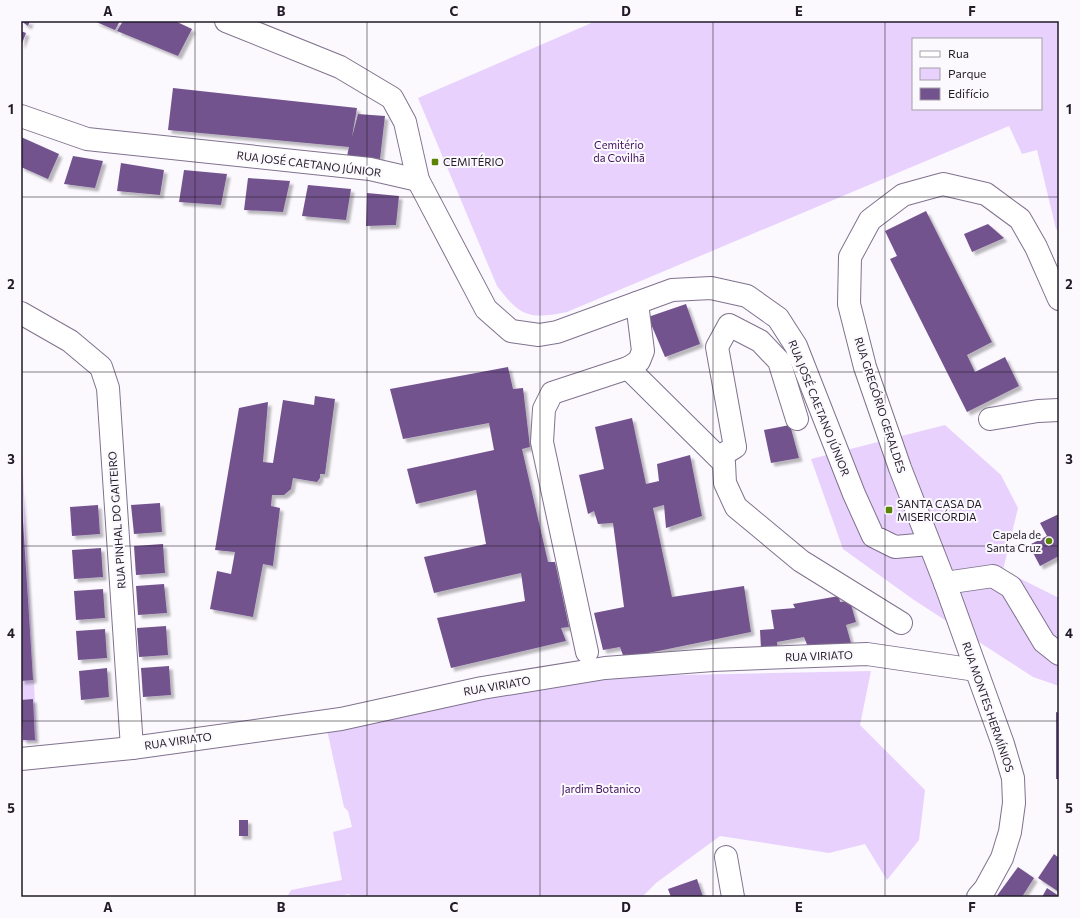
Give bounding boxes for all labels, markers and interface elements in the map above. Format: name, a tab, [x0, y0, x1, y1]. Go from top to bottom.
text: A	[103, 3, 113, 19]
text: B	[277, 3, 286, 19]
text: C	[450, 3, 459, 19]
text: D	[621, 3, 631, 19]
text: E	[795, 3, 803, 19]
text: F	[968, 3, 976, 19]
legend	[912, 38, 1042, 110]
text: Rua	[948, 46, 969, 60]
text: Parque	[948, 66, 986, 80]
text: Edifício	[948, 86, 989, 100]
text: 1	[8, 101, 14, 117]
text: 1	[1066, 101, 1072, 117]
park label: Cemitério da Covilhã	[593, 138, 645, 164]
street label: RUA JOSÉ CAETANO JÚNIOR	[236, 147, 383, 180]
place label: CEMITÉRIO	[443, 154, 504, 168]
marker: CEMITÉRIO	[430, 157, 440, 167]
text: 2	[7, 276, 15, 292]
text: 2	[1065, 276, 1073, 292]
street label: RUA GREGÓRIO GERALDES	[852, 335, 910, 474]
street label: RUA JOSÉ CAETANO JÚNIOR	[785, 338, 854, 479]
text: 3	[7, 451, 15, 467]
street label: RUA PINHAL DO GAITEIRO	[105, 451, 128, 589]
text: 3	[1065, 451, 1073, 467]
place label: SANTA CASA DA MISERICÓRDIA	[897, 497, 982, 523]
marker: SANTA CASA DA MISERICÓRDIA	[884, 505, 894, 515]
place label: Capela de Santa Cruz	[987, 528, 1042, 554]
marker: Capela de Santa Cruz	[1044, 536, 1054, 546]
text: 4	[7, 625, 15, 641]
text: 4	[1065, 625, 1073, 641]
street label: RUA MONTES HERMÍNIOS	[960, 640, 1018, 774]
street label: RUA VIRIATO	[785, 648, 853, 663]
street label: RUA VIRIATO	[462, 673, 532, 698]
street label: RUA VIRIATO	[143, 729, 212, 752]
park label: Jardim Botanico	[561, 782, 641, 796]
text: 5	[7, 800, 15, 816]
text: 5	[1065, 800, 1073, 816]
text: A	[103, 899, 113, 915]
text: B	[277, 899, 286, 915]
text: C	[450, 899, 459, 915]
text: D	[621, 899, 631, 915]
text: E	[795, 899, 803, 915]
text: F	[968, 899, 976, 915]

